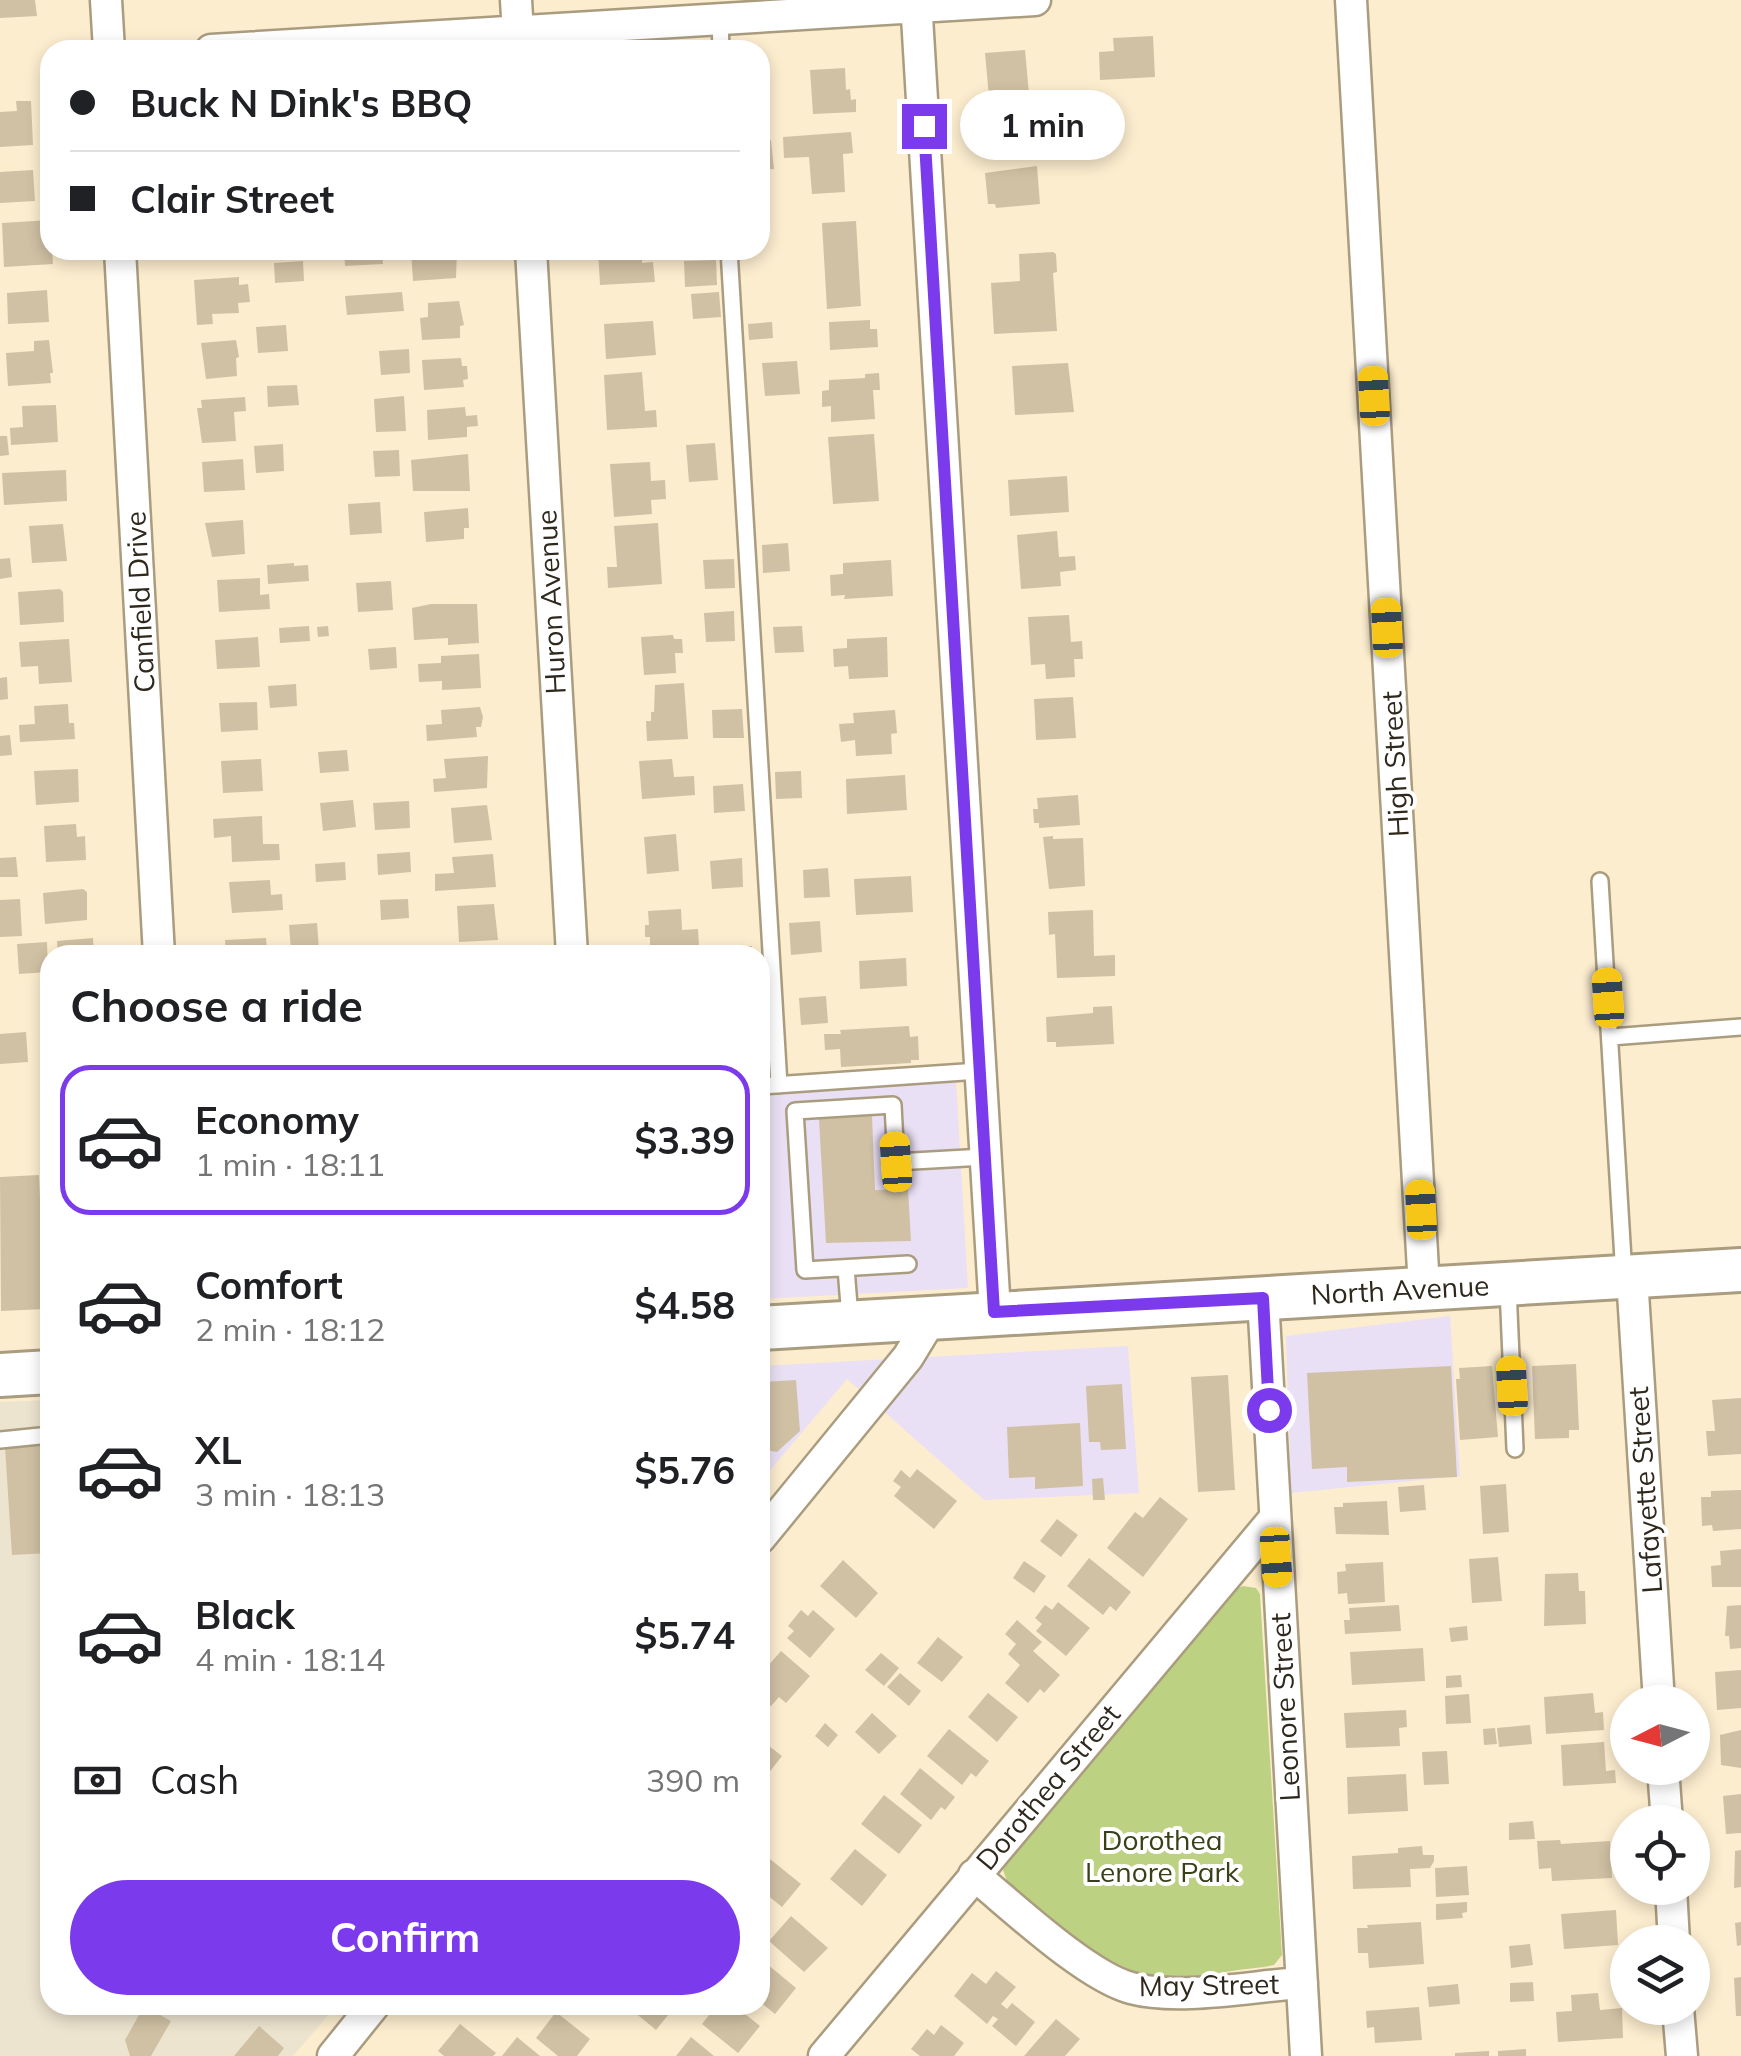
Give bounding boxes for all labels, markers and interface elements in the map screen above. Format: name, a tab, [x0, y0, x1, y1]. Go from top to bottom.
text: Buck N Dink's BBQ	[130, 79, 472, 127]
callout: 1 min	[959, 91, 1124, 161]
route end	[902, 104, 947, 149]
text: 1 min	[1000, 105, 1085, 145]
text: Clair Street	[130, 175, 334, 223]
car	[1357, 365, 1391, 427]
street label: Huron Avenue	[528, 509, 573, 695]
street label: Canfield Drive	[117, 510, 162, 694]
car	[1370, 597, 1404, 659]
street label: High Street	[1373, 690, 1416, 838]
car	[1591, 967, 1625, 1029]
text: Choose a ride	[70, 977, 363, 1033]
icon: car	[75, 1095, 165, 1185]
text: Economy	[195, 1096, 359, 1144]
text: $3.39	[634, 1116, 735, 1164]
car	[879, 1131, 913, 1193]
text: 1 min · 18:11	[195, 1144, 385, 1184]
car	[1404, 1179, 1438, 1241]
icon: car	[75, 1260, 165, 1350]
text: Comfort	[195, 1261, 343, 1309]
street label: North Avenue	[1310, 1267, 1490, 1312]
text: $4.58	[634, 1281, 735, 1329]
text: 2 min · 18:12	[195, 1309, 385, 1349]
car	[1495, 1355, 1529, 1417]
street label: Lafayette Street	[1620, 1385, 1669, 1595]
route start	[1247, 1388, 1292, 1433]
icon: car	[75, 1425, 165, 1515]
text: XL	[195, 1426, 242, 1474]
text: $5.76	[634, 1446, 735, 1494]
text: 3 min · 18:13	[195, 1474, 385, 1514]
car	[1259, 1526, 1293, 1588]
icon: car	[75, 1590, 165, 1680]
text: Black	[195, 1591, 295, 1639]
text: $5.74	[634, 1611, 735, 1659]
street label: Leonore Street	[1262, 1612, 1307, 1802]
text: 4 min · 18:14	[195, 1639, 385, 1679]
north arrow	[1610, 1685, 1710, 1785]
map controls	[1610, 1685, 1710, 2025]
street label: Dorothea Street	[968, 1696, 1127, 1877]
icon: cash	[70, 1753, 125, 1808]
text: Cash	[150, 1756, 239, 1804]
text: 390 m	[646, 1760, 740, 1800]
button: locate	[1610, 1805, 1710, 1905]
park label: Dorothea Lenore Park	[1085, 1822, 1240, 1889]
button: Confirm	[70, 1880, 740, 1995]
button: layers	[1610, 1925, 1710, 2025]
street label: May Street	[1139, 1966, 1280, 2003]

